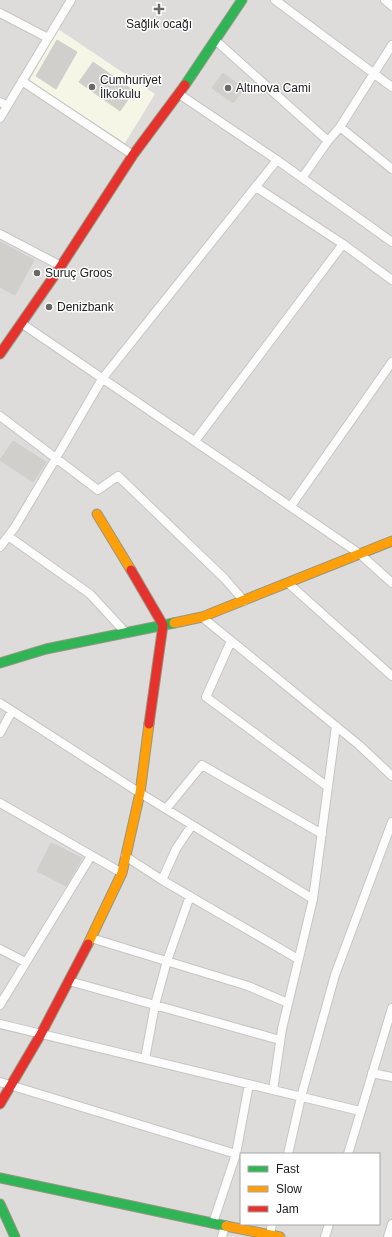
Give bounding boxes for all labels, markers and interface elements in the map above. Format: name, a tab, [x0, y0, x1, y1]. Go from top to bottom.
marker: Sağlık ocağı	[153, 3, 165, 15]
place label: Sağlık ocağı	[126, 17, 192, 31]
place label: Cumhuriyet İlkokulu	[100, 73, 162, 101]
place label: Altınova Cami	[236, 81, 311, 95]
marker: Cumhuriyet İlkokulu	[87, 82, 97, 92]
marker: Altınova Cami	[223, 83, 233, 93]
place label: Suruç Groos	[45, 266, 112, 280]
marker: Suruç Groos	[32, 268, 42, 278]
place label: Denizbank	[57, 300, 115, 314]
marker: Denizbank	[44, 302, 54, 312]
legend	[240, 1153, 380, 1225]
text: Fast	[276, 1162, 300, 1176]
text: Slow	[276, 1182, 302, 1196]
text: Jam	[276, 1202, 299, 1216]

